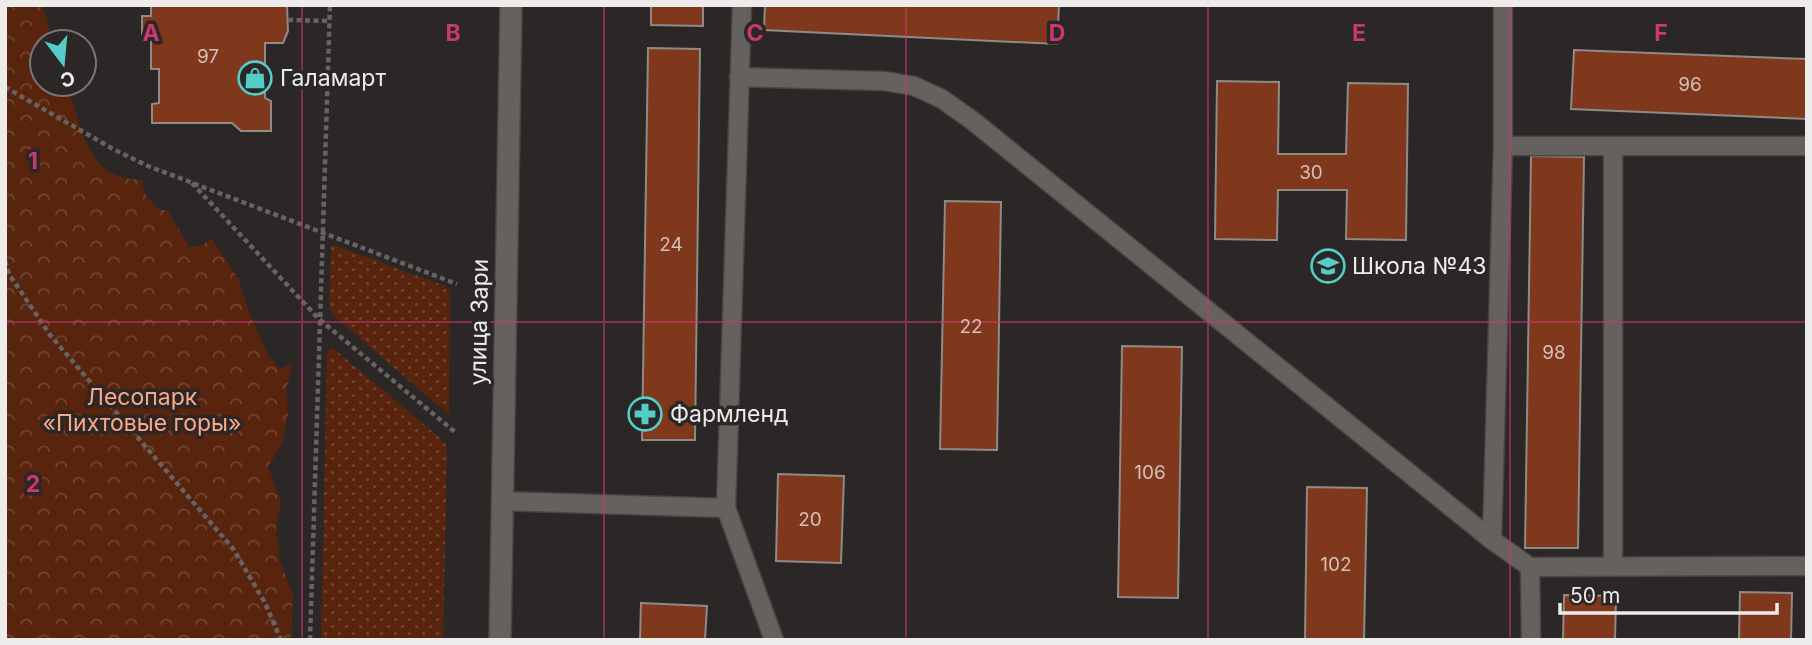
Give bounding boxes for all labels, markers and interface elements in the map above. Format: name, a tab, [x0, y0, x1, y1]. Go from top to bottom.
text: A	[142, 19, 160, 47]
text: B	[445, 19, 461, 47]
text: C	[746, 19, 764, 47]
text: D	[1049, 19, 1065, 47]
text: E	[1352, 19, 1366, 47]
text: F	[1654, 19, 1668, 47]
north arrow	[28, 28, 98, 98]
house number: 97	[197, 45, 219, 68]
shop icon: Галамарт	[236, 59, 274, 97]
place label: Галамарт	[280, 64, 386, 92]
text: С	[58, 66, 77, 92]
house number: 96	[1678, 73, 1702, 96]
text: 1	[28, 147, 38, 175]
house number: 30	[1299, 161, 1323, 184]
house number: 24	[659, 233, 683, 256]
school or university icon: Школа №43	[1309, 247, 1347, 285]
place label: Школа №43	[1352, 252, 1487, 280]
street label: улица Зари	[464, 258, 494, 386]
house number: 22	[959, 315, 983, 338]
house number: 98	[1542, 341, 1566, 364]
park label: Лесопарк «Пихтовые горы»	[43, 383, 241, 437]
pharmacy icon: Фармленд	[626, 395, 664, 433]
place label: Фармленд	[670, 400, 788, 428]
house number: 106	[1134, 461, 1166, 484]
text: 2	[26, 470, 40, 498]
house number: 20	[798, 508, 822, 531]
house number: 102	[1320, 553, 1352, 576]
scale bar	[1560, 572, 1777, 616]
text: 50 m	[1570, 583, 1620, 608]

